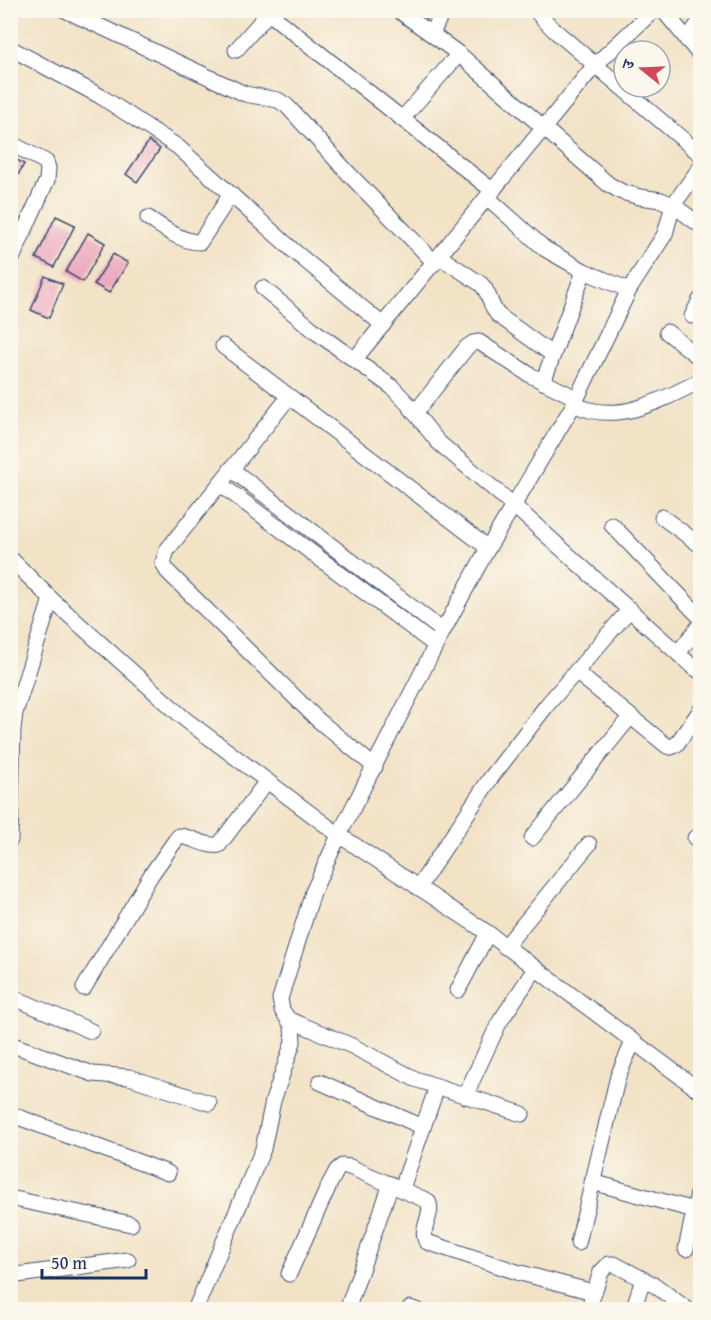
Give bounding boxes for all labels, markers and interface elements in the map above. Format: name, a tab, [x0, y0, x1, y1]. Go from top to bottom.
north arrow	[612, 39, 672, 99]
text: उ	[615, 55, 641, 73]
scale bar	[42, 1242, 146, 1280]
text: 50 m	[51, 1249, 87, 1276]

